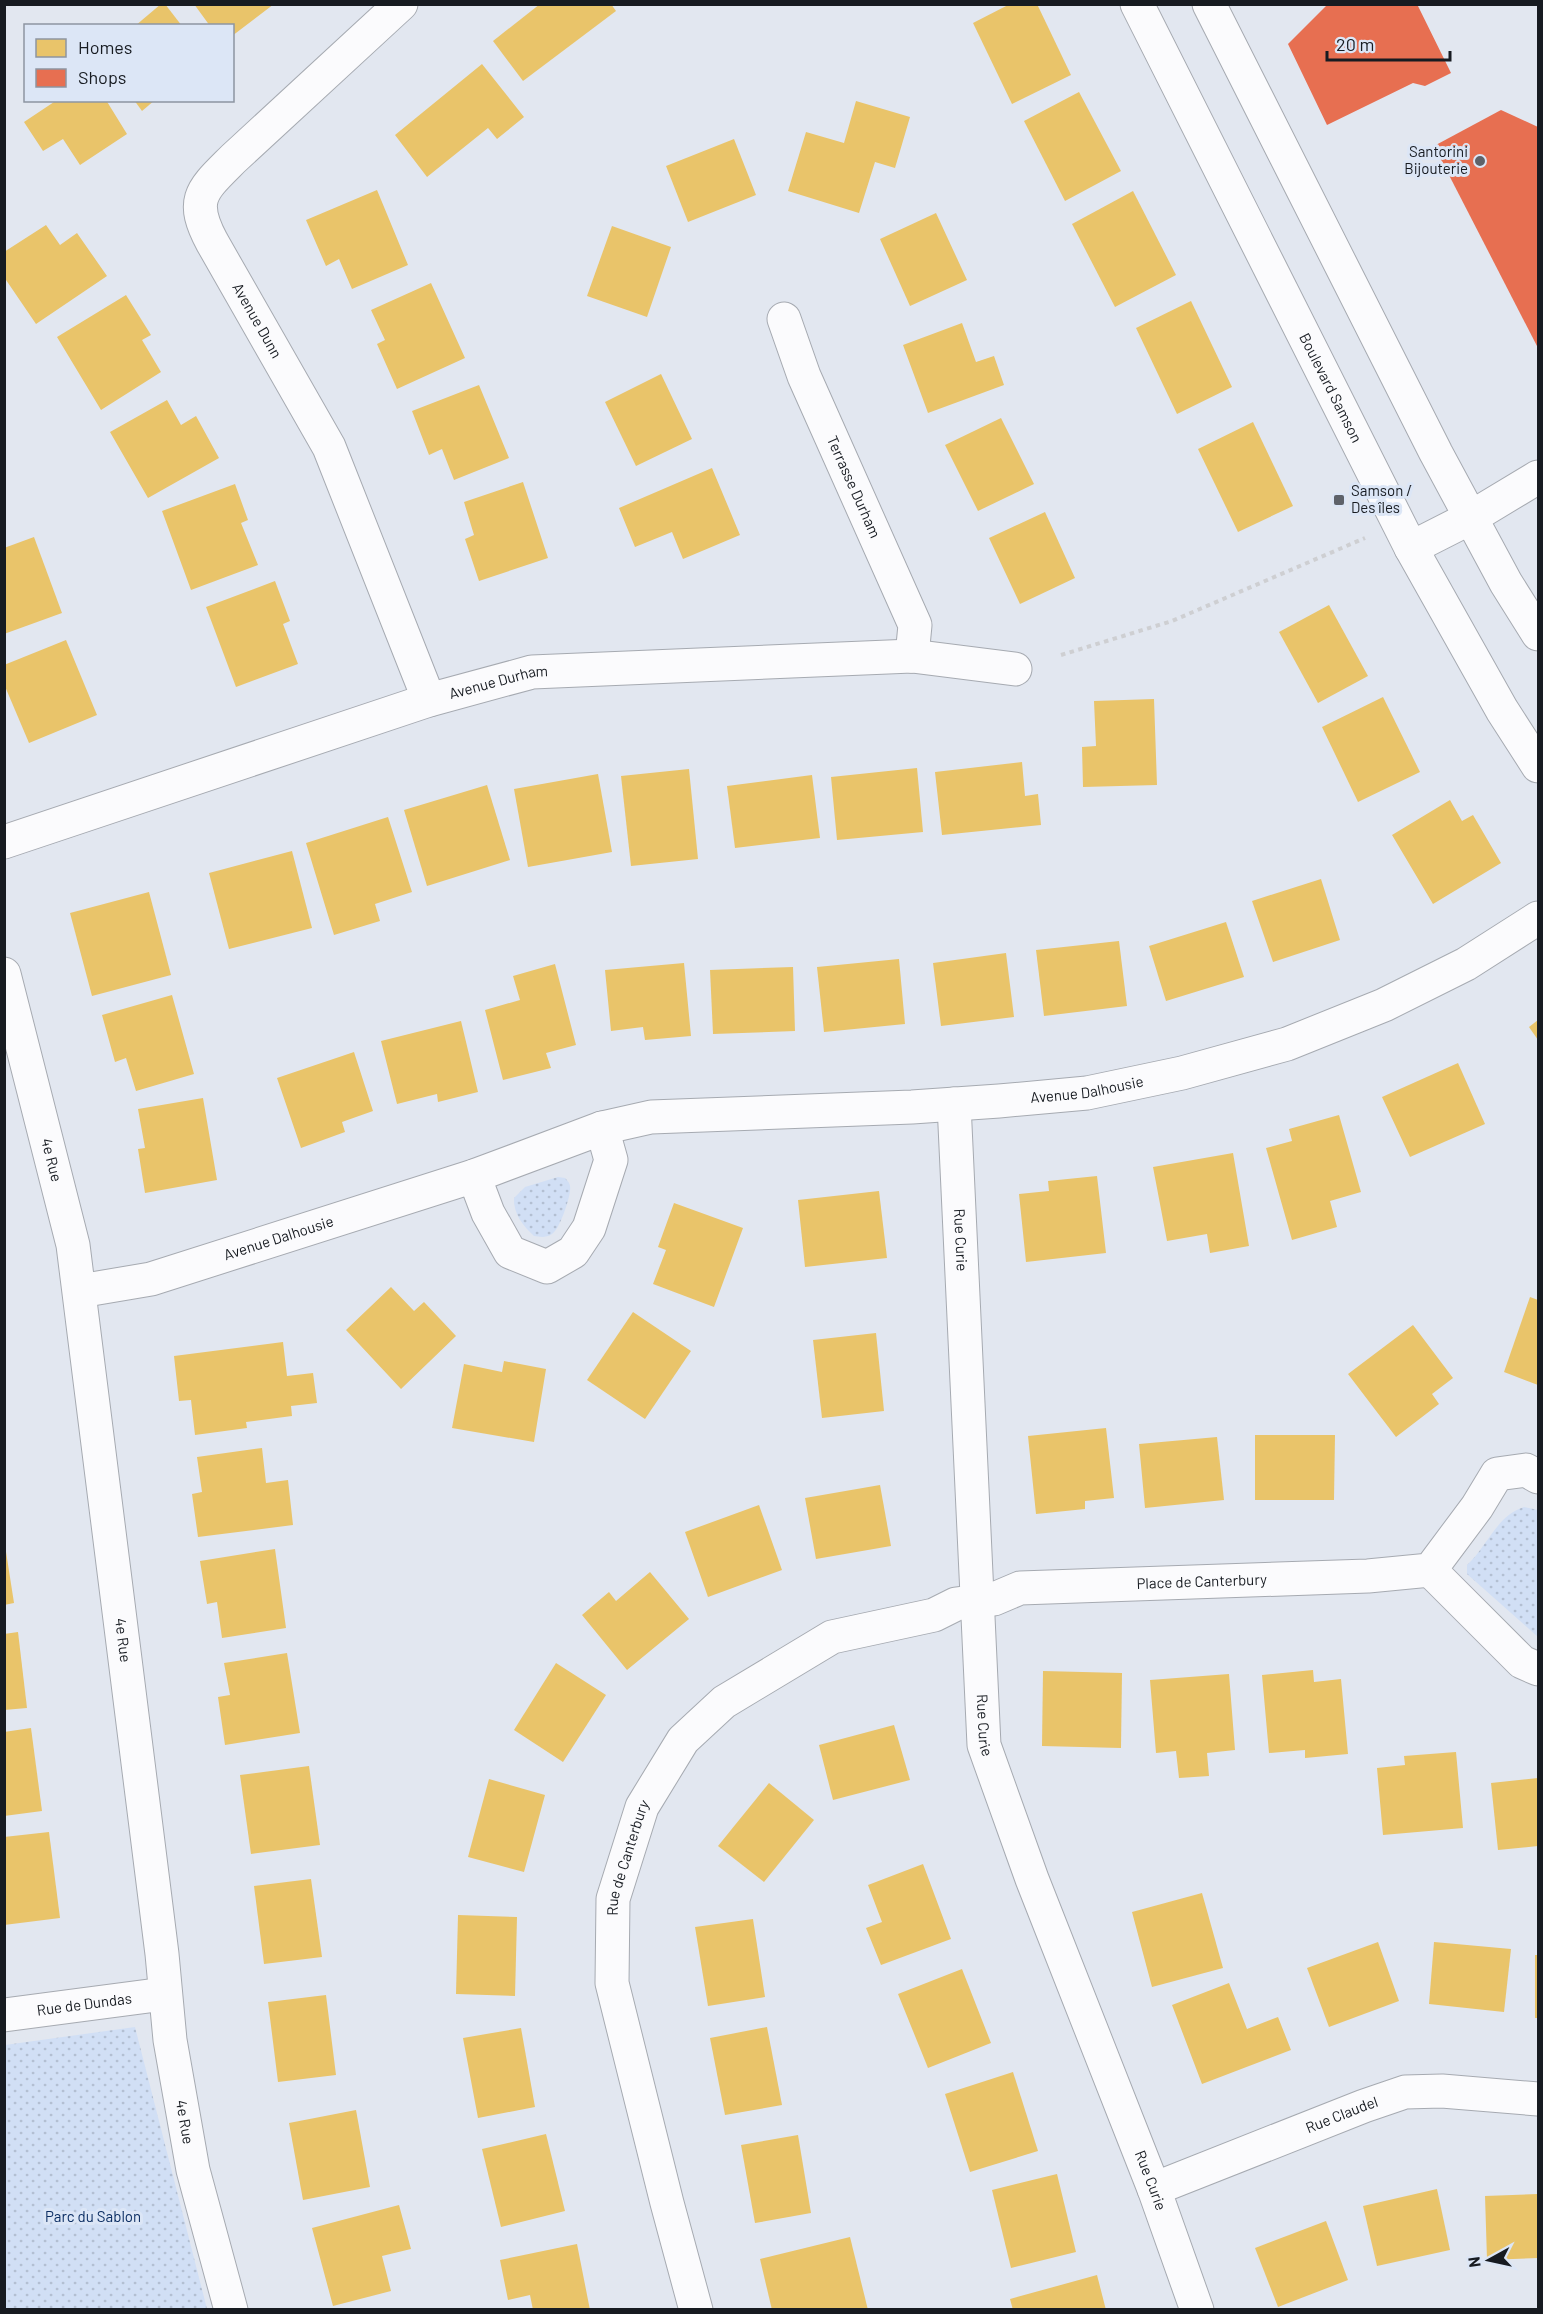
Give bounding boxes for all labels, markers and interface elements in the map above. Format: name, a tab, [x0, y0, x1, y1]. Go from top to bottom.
legend	[24, 24, 234, 102]
scale bar	[1327, 24, 1450, 62]
text: 20 m	[1336, 33, 1374, 55]
text: Homes	[78, 36, 132, 58]
text: Shops	[78, 66, 127, 88]
place label: Santorini Bijouterie	[1404, 142, 1468, 177]
marker: Santorini Bijouterie	[1473, 154, 1487, 168]
street label: Avenue Dunn	[229, 279, 286, 361]
street label: Boulevard Samson	[1296, 330, 1366, 445]
street label: Terrasse Durham	[824, 433, 885, 541]
place label: Samson / Des îles	[1351, 481, 1412, 516]
marker: Samson / Des îles	[1332, 493, 1346, 507]
street label: Avenue Durham	[447, 661, 548, 702]
street label: Avenue Dalhousie	[1029, 1071, 1145, 1106]
street label: 4e Rue	[38, 1136, 67, 1184]
street label: Rue Curie	[951, 1208, 972, 1272]
street label: Avenue Dalhousie	[221, 1211, 336, 1263]
street label: Place de Canterbury	[1136, 1569, 1267, 1592]
street label: 4e Rue	[112, 1617, 135, 1663]
street label: Rue Curie	[974, 1694, 997, 1759]
street label: Rue de Canterbury	[603, 1796, 652, 1916]
street label: Rue de Dundas	[36, 1988, 133, 2019]
street label: Rue Claudel	[1303, 2092, 1380, 2136]
street label: 4e Rue	[173, 2098, 198, 2145]
street label: Rue Curie	[1132, 2148, 1171, 2213]
park label: Parc du Sablon	[45, 2207, 141, 2225]
north arrow	[1459, 2230, 1519, 2290]
text: N	[1464, 2256, 1484, 2269]

